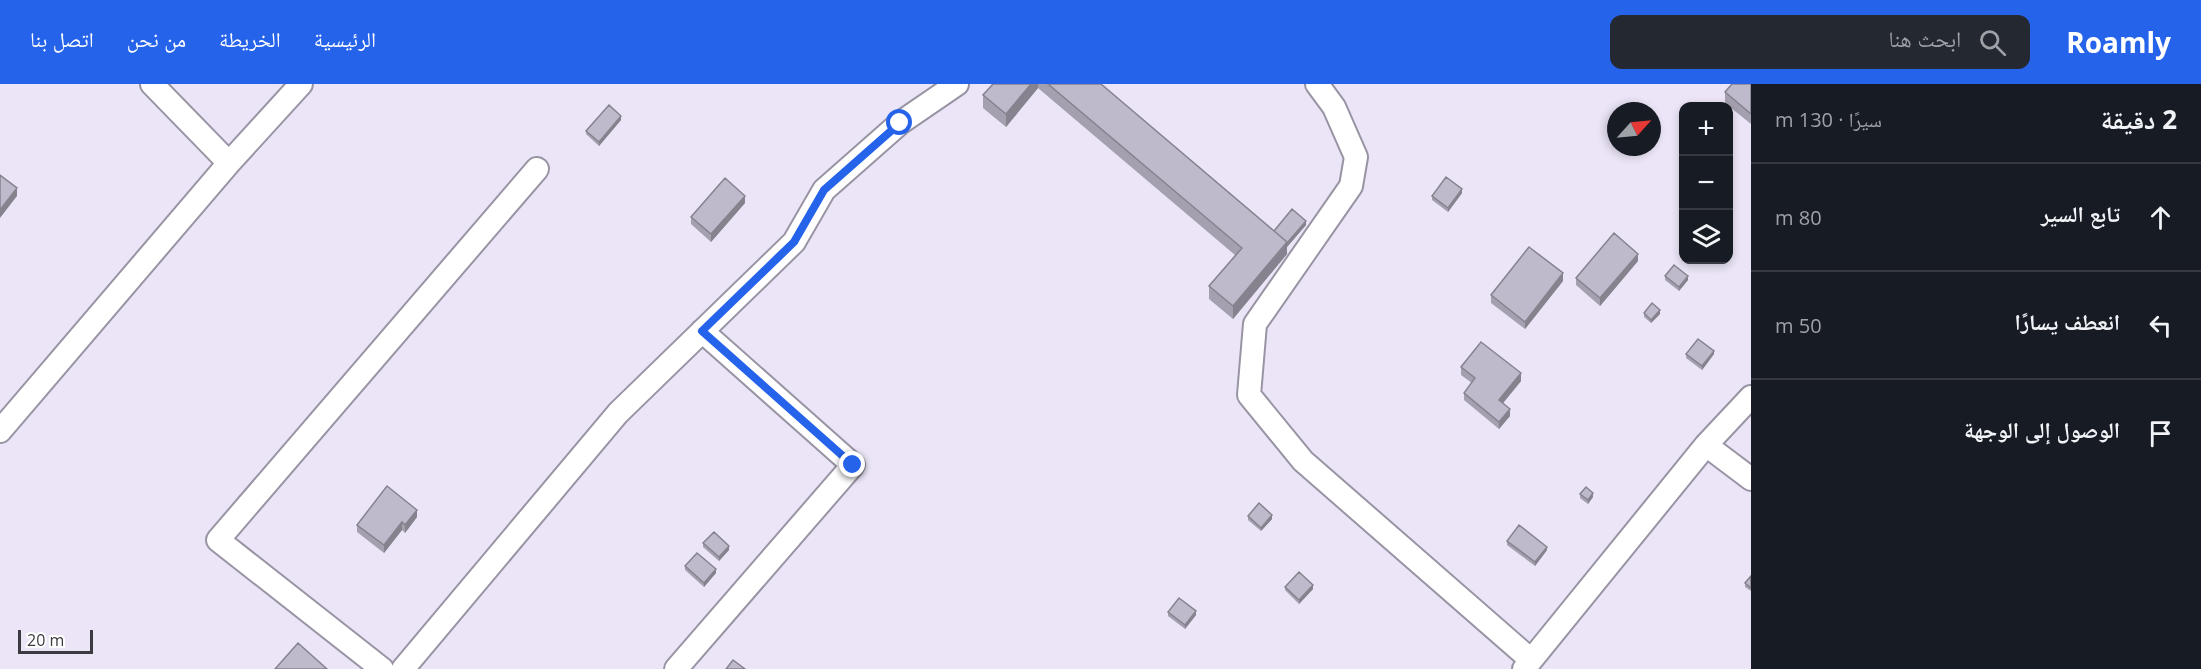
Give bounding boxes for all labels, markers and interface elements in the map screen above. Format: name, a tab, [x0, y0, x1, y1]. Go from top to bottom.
search box	[1610, 15, 2030, 69]
text: ابحث هنا	[1889, 23, 1961, 53]
text: Roamly	[2066, 23, 2171, 61]
text: اتصل بنا	[30, 25, 94, 53]
text: من نحن	[127, 25, 186, 53]
text: الخريطة	[219, 25, 281, 53]
text: الرئيسية	[314, 25, 376, 53]
icon: search	[1976, 26, 2009, 59]
text: 2 دقيقة	[2101, 101, 2177, 137]
north arrow	[1607, 102, 1661, 156]
map controls	[1679, 102, 1733, 264]
button: +	[1679, 102, 1733, 156]
text: سيرًا · 130 m	[1775, 106, 1882, 133]
route start	[886, 109, 912, 135]
button: −	[1679, 156, 1733, 210]
text: تابع السير	[2041, 198, 2120, 228]
icon: ahead	[2144, 201, 2177, 234]
text: 80 m	[1775, 204, 1822, 231]
button: layers	[1679, 210, 1733, 264]
text: انعطف يسارًا	[2015, 306, 2120, 336]
icon: left	[2144, 309, 2177, 342]
text: 50 m	[1775, 312, 1822, 339]
text: الوصول إلى الوجهة	[1964, 414, 2120, 444]
icon: arrive	[2144, 417, 2177, 450]
route end	[839, 451, 865, 477]
scale bar	[18, 627, 93, 654]
text: 20 m	[27, 629, 64, 651]

